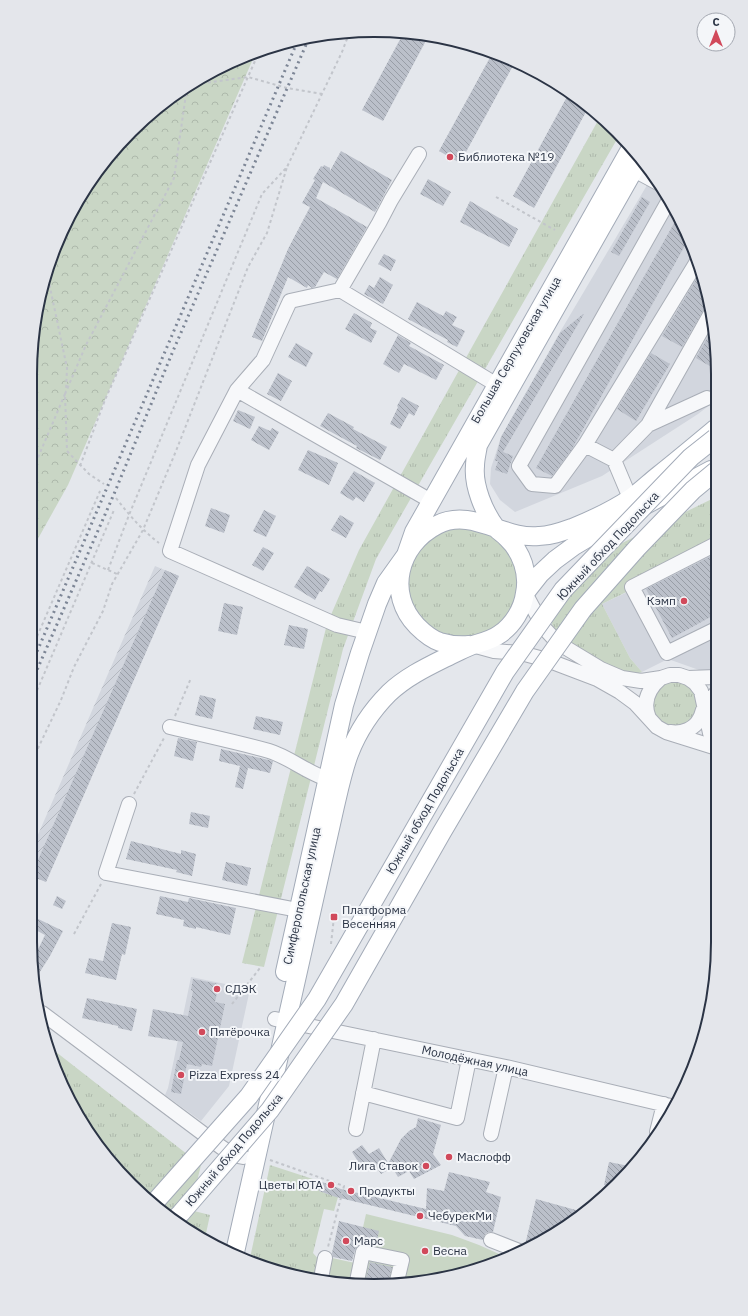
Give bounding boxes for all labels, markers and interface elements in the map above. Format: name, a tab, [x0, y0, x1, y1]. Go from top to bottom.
north arrow	[696, 12, 736, 52]
text: С	[712, 15, 720, 29]
place label: Библиотека №19	[458, 149, 554, 164]
marker: Библиотека №19	[445, 152, 455, 162]
street label: Большая Серпуховская улица	[467, 273, 564, 426]
street label: Южный обход Подольска	[553, 488, 662, 603]
place label: Кэмп	[647, 593, 676, 608]
marker: Кэмп	[679, 596, 689, 606]
street label: Южный обход Подольска	[382, 745, 467, 876]
street label: Симферопольская улица	[280, 825, 324, 966]
place label: Платформа Весенняя	[342, 902, 407, 931]
marker: Платформа Весенняя	[329, 912, 339, 922]
place label: СДЭК	[225, 981, 257, 996]
marker: СДЭК	[212, 984, 222, 994]
place label: Пятёрочка	[210, 1024, 270, 1039]
marker: Пятёрочка	[197, 1027, 207, 1037]
street label: Молодёжная улица	[420, 1042, 530, 1079]
place label: Pizza Express 24	[189, 1067, 279, 1082]
marker: Pizza Express 24	[176, 1070, 186, 1080]
street label: Южный обход Подольска	[182, 1090, 286, 1209]
place label: Маслофф	[457, 1149, 511, 1164]
marker: Маслофф	[444, 1152, 454, 1162]
place label: Лига Ставок	[349, 1158, 418, 1173]
marker: Лига Ставок	[421, 1161, 431, 1171]
place label: Цветы ЮТА	[259, 1177, 323, 1192]
marker: Цветы ЮТА	[326, 1180, 336, 1190]
place label: Продукты	[359, 1183, 415, 1198]
marker: Продукты	[346, 1186, 356, 1196]
place label: ЧебурекМи	[428, 1208, 492, 1223]
marker: ЧебурекМи	[415, 1211, 425, 1221]
place label: Марс	[354, 1233, 383, 1248]
marker: Марс	[341, 1236, 351, 1246]
place label: Весна	[433, 1243, 468, 1258]
marker: Весна	[420, 1246, 430, 1256]

